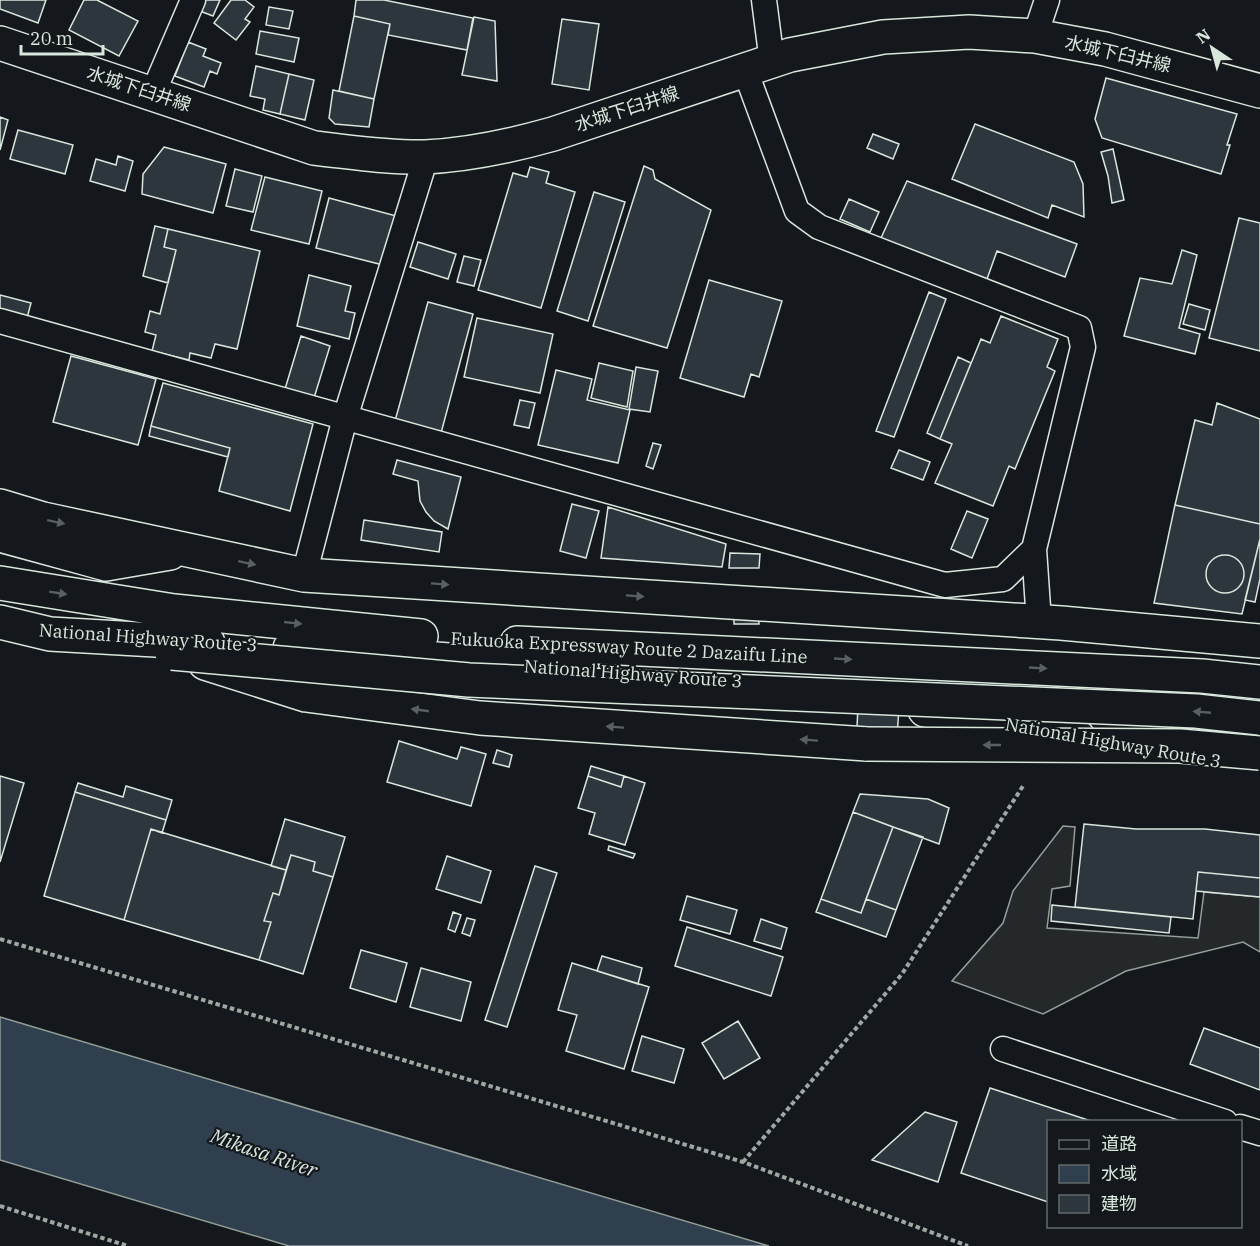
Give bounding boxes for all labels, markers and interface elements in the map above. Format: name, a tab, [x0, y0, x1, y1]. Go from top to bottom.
scale bar	[21, 18, 104, 56]
north arrow	[1182, 18, 1242, 78]
text: N	[1192, 24, 1214, 48]
text: 20 m	[30, 27, 73, 50]
street label: 水城下臼井線	[1063, 30, 1173, 77]
street label: 水城下臼井線	[84, 61, 194, 116]
street label: 水城下臼井線	[572, 81, 682, 136]
one-way arrow	[47, 518, 66, 527]
one-way arrow	[238, 559, 257, 568]
one-way arrow	[431, 579, 450, 588]
one-way arrow	[48, 589, 67, 598]
one-way arrow	[625, 591, 644, 601]
street label: National Highway Route 3	[38, 618, 258, 657]
one-way arrow	[283, 618, 302, 628]
street label: Fukuoka Expressway Route 2 Dazaifu Line	[450, 627, 808, 668]
street label: National Highway Route 3	[523, 654, 743, 693]
one-way arrow	[834, 654, 853, 663]
one-way arrow	[1029, 663, 1048, 673]
one-way arrow	[411, 705, 430, 715]
one-way arrow	[1192, 707, 1211, 717]
street label: National Highway Route 3	[1003, 712, 1223, 773]
one-way arrow	[605, 722, 624, 731]
one-way arrow	[800, 735, 819, 745]
one-way arrow	[982, 740, 1001, 750]
legend	[1047, 1120, 1242, 1228]
water label: Mikasa River	[206, 1121, 322, 1184]
text: 道路	[1101, 1132, 1137, 1155]
text: 水域	[1101, 1162, 1137, 1185]
text: 建物	[1101, 1192, 1137, 1215]

